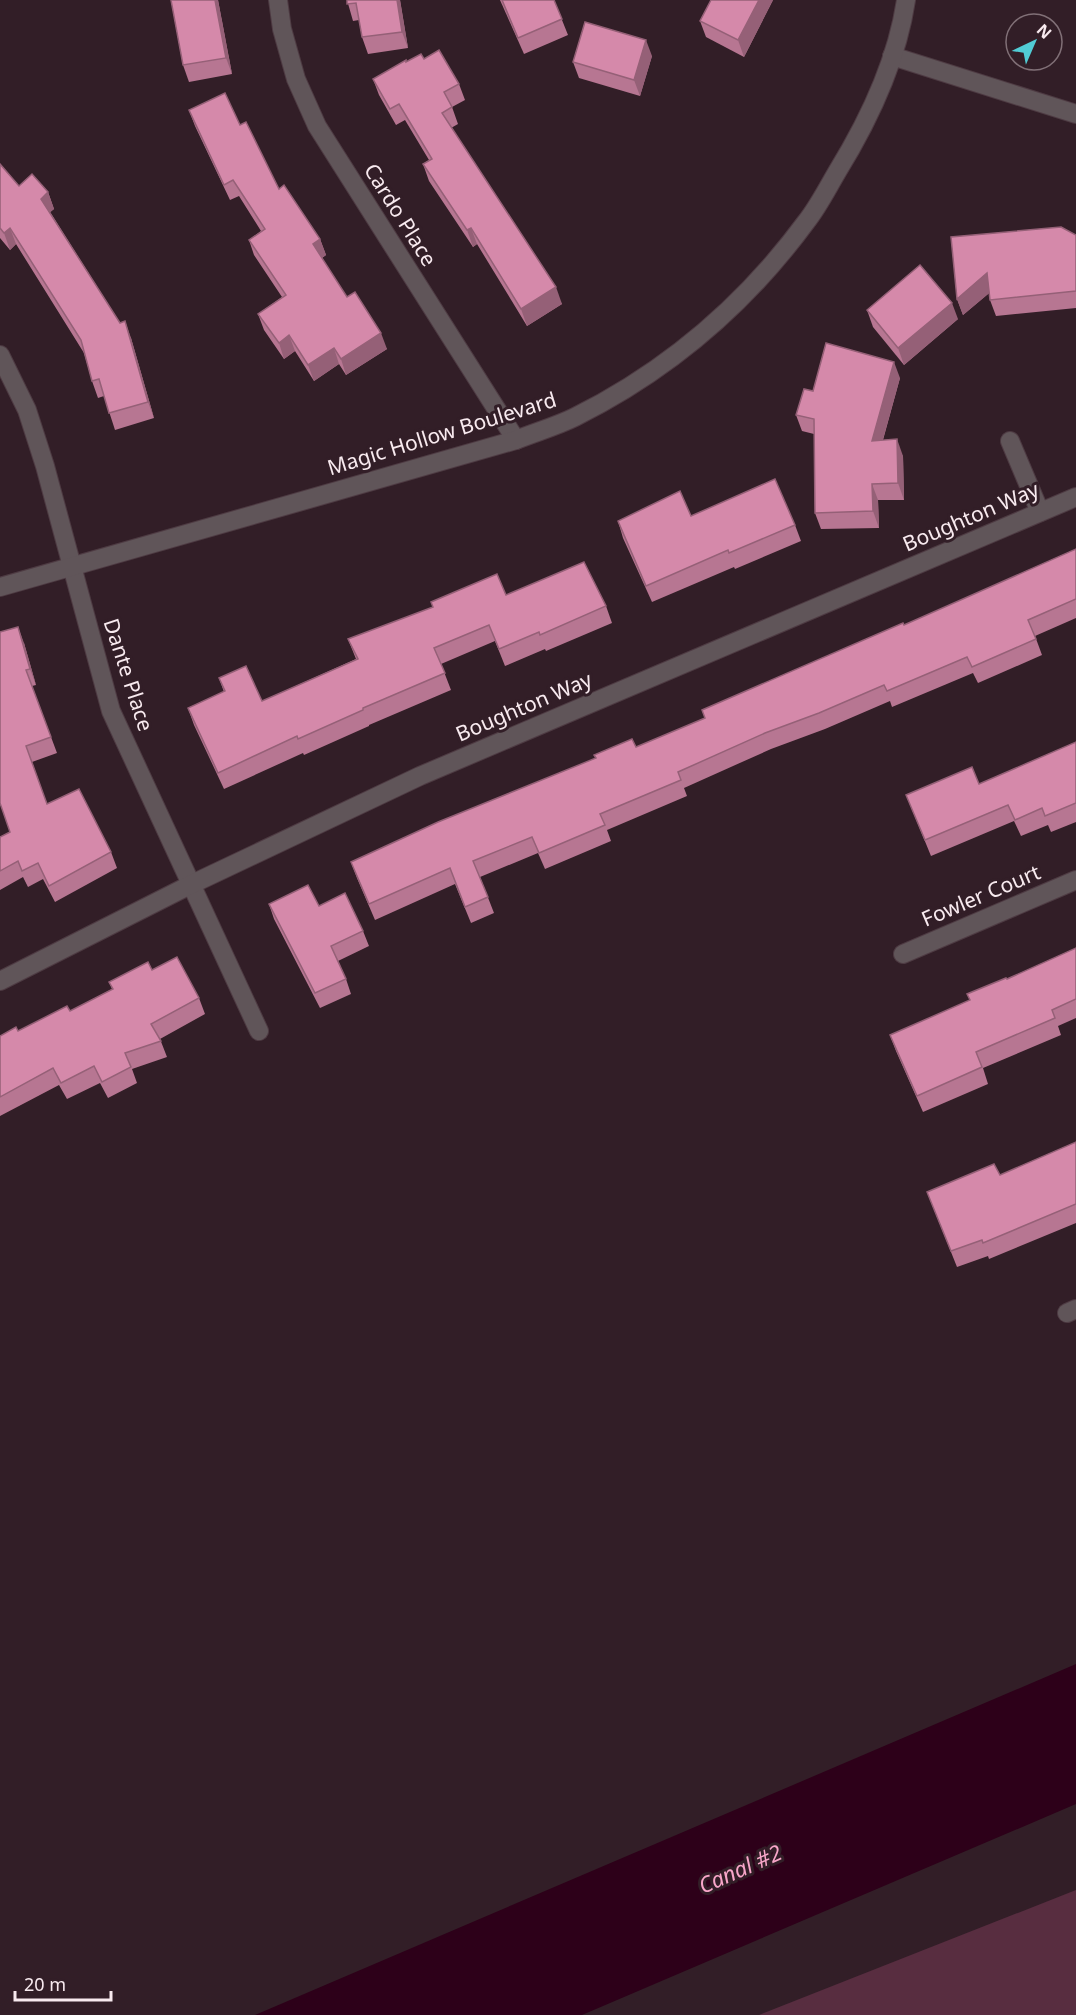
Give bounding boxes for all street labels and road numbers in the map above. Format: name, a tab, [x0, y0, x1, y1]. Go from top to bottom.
street label: Cardo Place	[358, 158, 444, 271]
street label: Magic Hollow Boulevard	[324, 385, 560, 481]
street label: Boughton Way	[898, 475, 1043, 557]
street label: Dante Place	[98, 615, 160, 735]
street label: Boughton Way	[451, 665, 596, 747]
street label: Fowler Court	[917, 857, 1045, 933]

